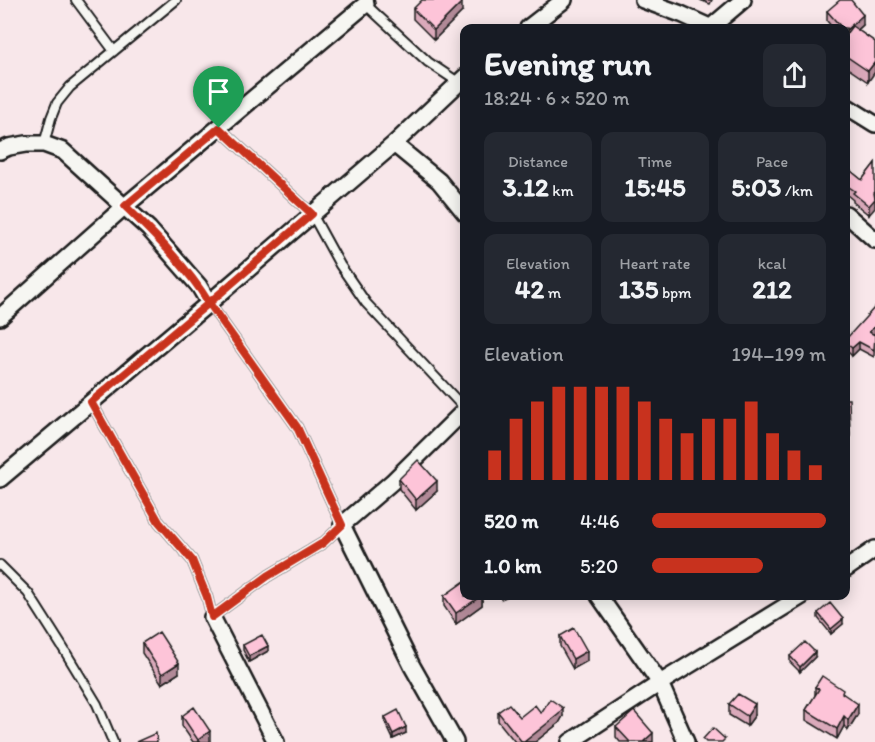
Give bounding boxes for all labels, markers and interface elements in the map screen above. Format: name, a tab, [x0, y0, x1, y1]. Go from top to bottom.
text: Evening run	[484, 44, 651, 83]
button: share	[763, 44, 826, 107]
pin	[193, 66, 244, 128]
icon: arrive	[202, 75, 235, 108]
text: 18:24 · 6 × 520 m	[484, 86, 630, 110]
text: Distance	[508, 152, 568, 171]
text: Time	[638, 152, 672, 171]
text: Pace	[756, 152, 788, 171]
text: 3.12	[502, 171, 549, 203]
text: 15:45	[624, 171, 686, 203]
text: 5:03	[731, 171, 781, 203]
text: km	[549, 181, 574, 200]
text: /km	[781, 181, 813, 200]
text: Elevation	[506, 254, 570, 273]
text: Heart rate	[620, 254, 690, 273]
text: kcal	[758, 254, 786, 273]
text: 42	[515, 273, 544, 305]
text: 135	[618, 273, 658, 305]
text: 212	[752, 273, 792, 305]
text: m	[544, 283, 561, 302]
text: bpm	[658, 283, 692, 302]
text: Elevation	[484, 342, 563, 366]
text: 194–199 m	[732, 342, 826, 366]
text: 520 m	[484, 509, 539, 533]
text: 4:46	[580, 509, 620, 533]
text: 1.0 km	[484, 554, 541, 578]
text: 5:20	[580, 554, 618, 578]

